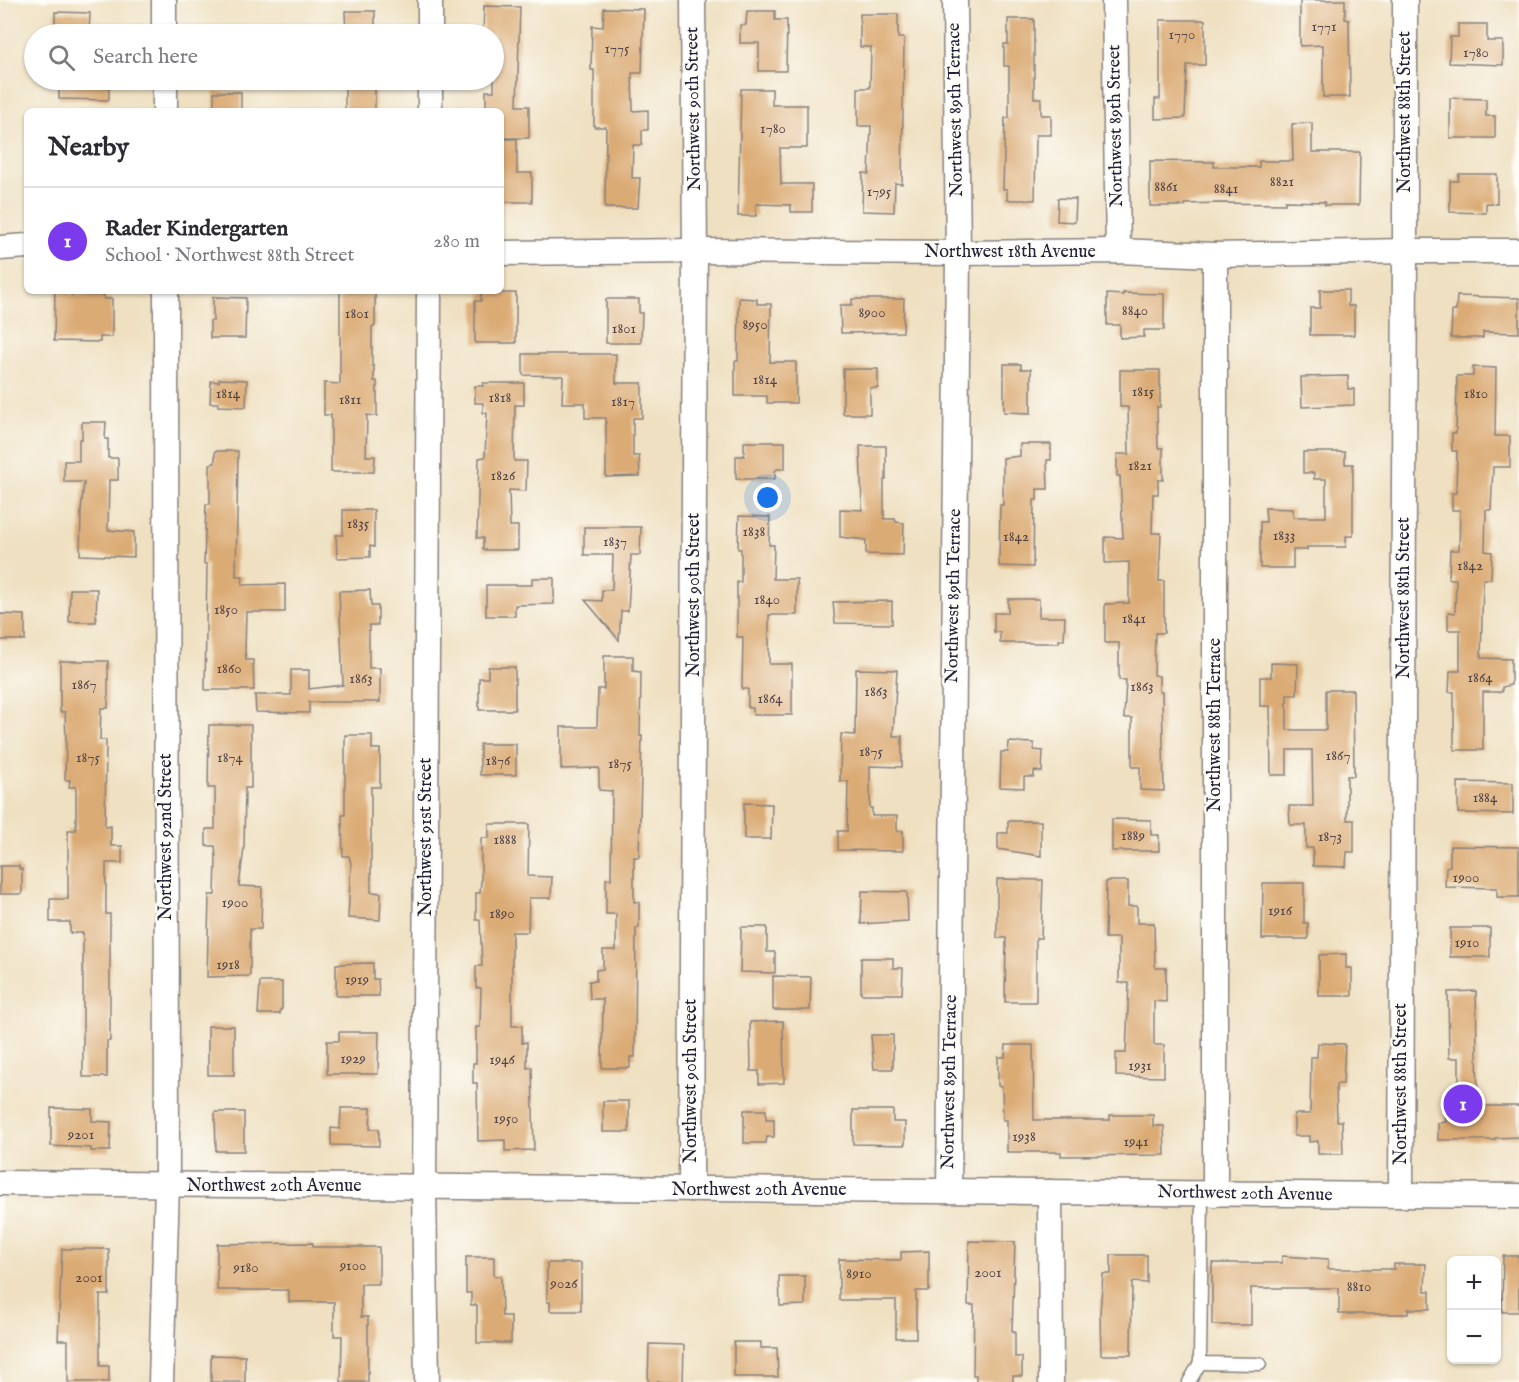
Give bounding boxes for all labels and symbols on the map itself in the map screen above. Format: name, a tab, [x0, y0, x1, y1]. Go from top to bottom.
house number: 1771	[1311, 17, 1337, 36]
street label: Northwest 89th Terrace	[943, 22, 969, 198]
house number: 1770	[1169, 25, 1196, 44]
street label: Northwest 90th Street	[681, 27, 707, 191]
street label: Northwest 88th Street	[1394, 31, 1417, 193]
house number: 1775	[604, 39, 630, 58]
house number: 1780	[1463, 43, 1489, 62]
street label: Northwest 89th Street	[1103, 45, 1129, 207]
house number: 1780	[760, 119, 786, 138]
house number: 8821	[1270, 172, 1294, 191]
house number: 8861	[1154, 177, 1178, 196]
house number: 8841	[1214, 179, 1238, 198]
house number: 1795	[867, 182, 892, 201]
street label: Northwest 18th Avenue	[924, 241, 1096, 264]
house number: 8840	[1122, 301, 1148, 320]
house number: 8900	[858, 303, 886, 322]
house number: 1801	[345, 304, 369, 323]
house number: 8950	[742, 315, 768, 334]
house number: 1801	[612, 319, 636, 338]
house number: 1814	[753, 370, 778, 389]
house number: 1815	[1132, 382, 1155, 401]
house number: 1814	[216, 384, 241, 403]
house number: 1810	[1464, 384, 1488, 403]
house number: 1818	[489, 388, 512, 407]
house number: 1811	[339, 390, 361, 409]
house number: 1817	[611, 392, 635, 411]
house number: 1821	[1128, 456, 1152, 475]
house number: 1826	[491, 466, 516, 485]
your location	[753, 483, 782, 512]
street label: Northwest 89th Terrace	[941, 508, 967, 684]
street label: Northwest 90th Street	[683, 513, 706, 677]
house number: 1835	[347, 514, 370, 533]
street label: Northwest 88th Street	[1393, 517, 1416, 679]
house number: 1838	[743, 522, 766, 541]
house number: 1833	[1273, 526, 1295, 545]
house number: 1842	[1003, 527, 1029, 546]
house number: 1837	[603, 532, 627, 551]
house number: 1842	[1457, 556, 1483, 575]
house number: 1840	[754, 590, 780, 609]
house number: 1850	[214, 600, 238, 619]
house number: 1841	[1122, 609, 1146, 628]
street label: Northwest 88th Terrace	[1204, 638, 1227, 812]
house number: 1860	[216, 659, 242, 678]
house number: 1864	[1467, 668, 1493, 687]
house number: 1863	[349, 669, 373, 688]
house number: 1867	[72, 675, 96, 694]
house number: 1863	[1130, 677, 1154, 696]
house number: 1863	[864, 682, 888, 701]
house number: 1864	[757, 689, 783, 708]
house number: 1875	[859, 742, 884, 761]
house number: 1867	[1326, 746, 1350, 765]
house number: 1875	[76, 748, 101, 767]
house number: 1874	[217, 748, 244, 767]
house number: 1876	[486, 751, 511, 770]
street label: Northwest 92nd Street	[155, 753, 178, 921]
house number: 1875	[608, 754, 633, 773]
street label: Northwest 91st Street	[415, 758, 438, 916]
house number: 1884	[1473, 788, 1498, 807]
house number: 1889	[1121, 826, 1145, 845]
house number: 1873	[1318, 827, 1342, 846]
house number: 1888	[493, 830, 517, 849]
house number: 1900	[1453, 868, 1479, 887]
house number: 1900	[222, 893, 248, 912]
house number: 1916	[1268, 901, 1293, 920]
house number: 1890	[489, 904, 515, 923]
house number: 1910	[1455, 933, 1479, 952]
house number: 1918	[216, 955, 240, 974]
house number: 1919	[345, 970, 369, 989]
street label: Northwest 89th Terrace	[937, 994, 963, 1170]
street label: Northwest 90th Street	[680, 999, 703, 1163]
street label: Northwest 88th Street	[1390, 1003, 1413, 1165]
house number: 1929	[340, 1049, 366, 1068]
house number: 1946	[489, 1050, 516, 1069]
house number: 1931	[1128, 1056, 1152, 1075]
pin: 1	[1444, 1082, 1482, 1126]
house number: 1950	[494, 1109, 518, 1128]
house number: 9201	[67, 1125, 94, 1144]
house number: 1938	[1012, 1127, 1036, 1146]
house number: 1941	[1124, 1132, 1148, 1151]
street label: Northwest 20th Avenue	[186, 1175, 362, 1198]
street label: Northwest 20th Avenue	[671, 1179, 847, 1202]
street label: Northwest 20th Avenue	[1157, 1181, 1333, 1207]
house number: 9100	[339, 1256, 366, 1275]
house number: 9180	[232, 1258, 259, 1277]
house number: 2001	[974, 1263, 1002, 1282]
house number: 8910	[846, 1264, 872, 1283]
house number: 2001	[75, 1268, 103, 1287]
house number: 9026	[549, 1274, 578, 1293]
house number: 8810	[1347, 1277, 1371, 1296]

